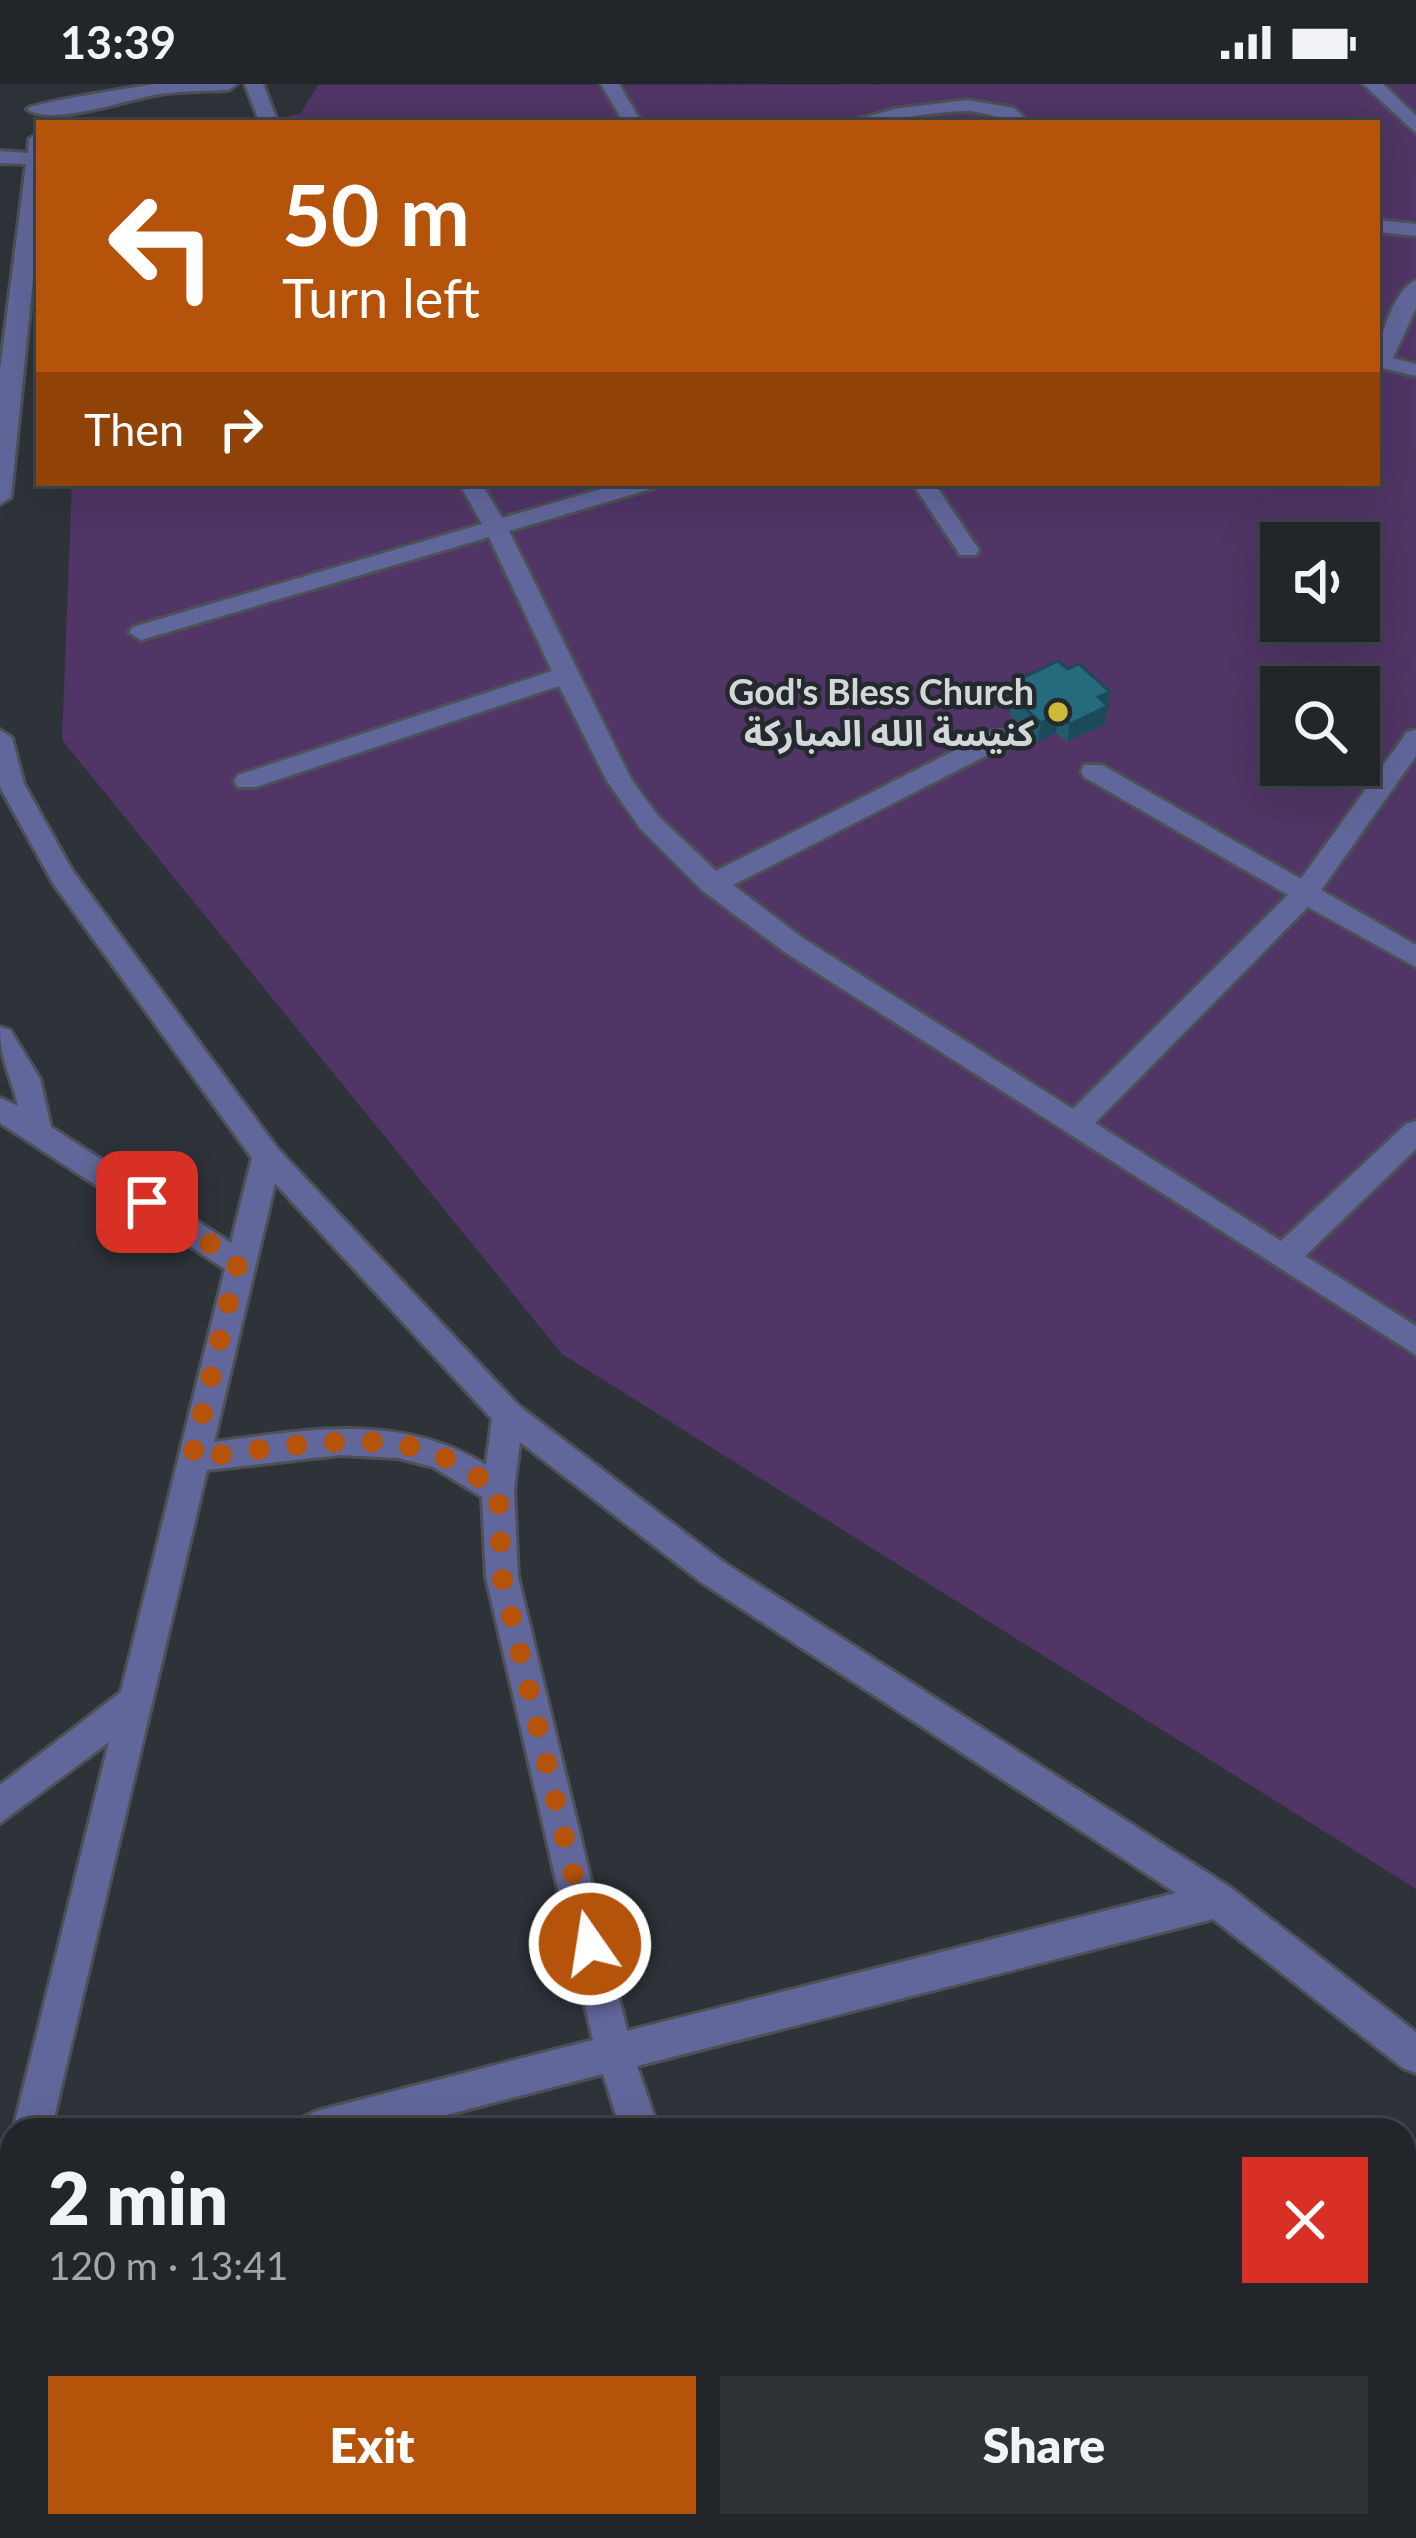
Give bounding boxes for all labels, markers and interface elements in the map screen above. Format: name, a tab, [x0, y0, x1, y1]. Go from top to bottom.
text: 13:39	[60, 15, 176, 69]
text: 50 m	[282, 163, 470, 264]
icon: left	[84, 168, 240, 324]
text: Turn left	[282, 265, 480, 330]
icon: right	[208, 396, 274, 462]
text: Then	[84, 402, 184, 456]
map controls	[1260, 522, 1380, 786]
button: sound	[1260, 522, 1380, 642]
button: search	[1260, 666, 1380, 786]
place label: God's Bless Church كنيسة الله المباركة	[728, 669, 1035, 755]
marker: God's Bless Church كنيسة الله المباركة	[1045, 699, 1071, 725]
pin	[96, 1151, 198, 1253]
icon: arrive	[114, 1169, 180, 1235]
position arrow	[527, 1881, 653, 2007]
text: 2 min	[48, 2154, 228, 2240]
button: close	[1242, 2157, 1368, 2283]
text: 120 m · 13:41	[48, 2242, 288, 2288]
button: Exit	[48, 2376, 696, 2514]
button: Share	[720, 2376, 1368, 2514]

